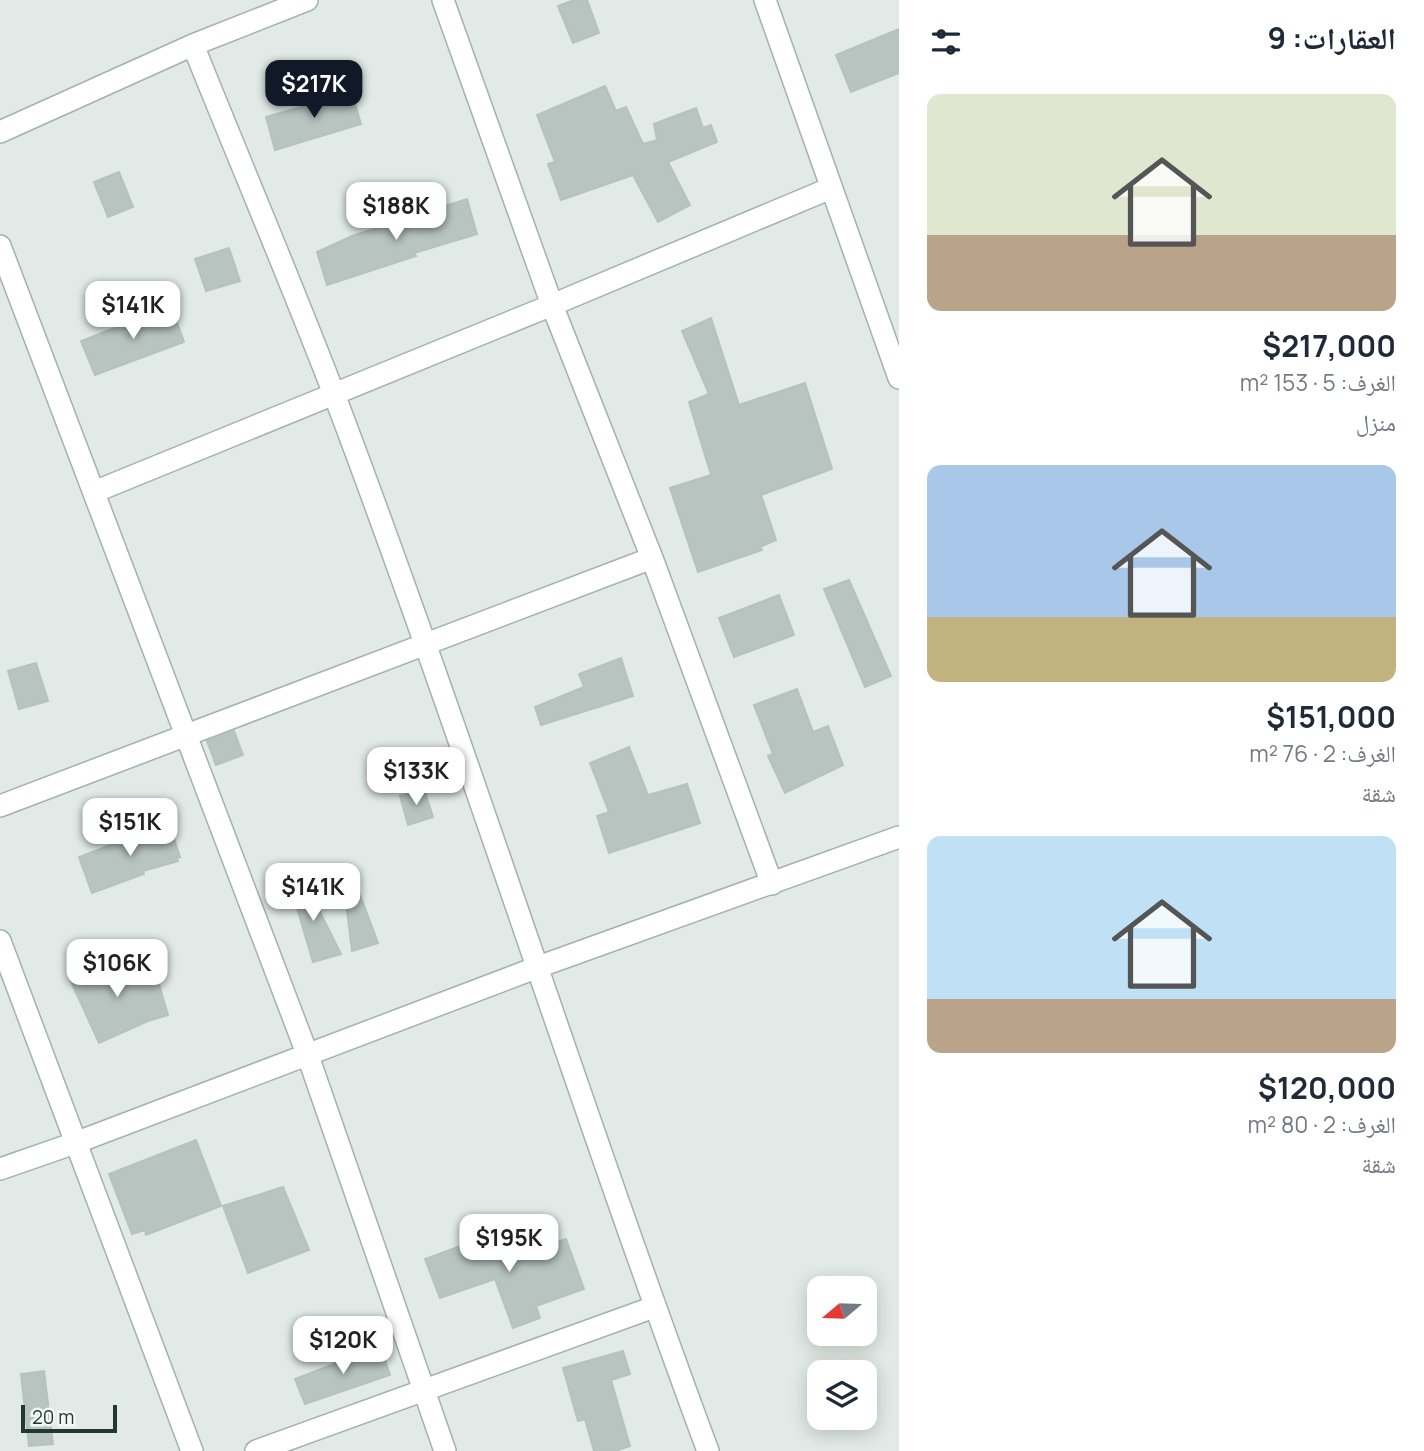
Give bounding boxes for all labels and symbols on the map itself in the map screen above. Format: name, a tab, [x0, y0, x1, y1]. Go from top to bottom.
pin: $217K	[265, 60, 363, 120]
pin: $188K	[347, 182, 445, 242]
pin: $141K	[84, 282, 182, 341]
pin: $133K	[367, 748, 465, 807]
pin: $151K	[81, 798, 179, 858]
pin: $141K	[264, 864, 362, 923]
pin: $106K	[68, 940, 166, 999]
pin: $195K	[460, 1214, 558, 1274]
north arrow	[807, 1276, 877, 1346]
pin: $120K	[294, 1316, 392, 1376]
scale bar	[21, 1402, 117, 1434]

